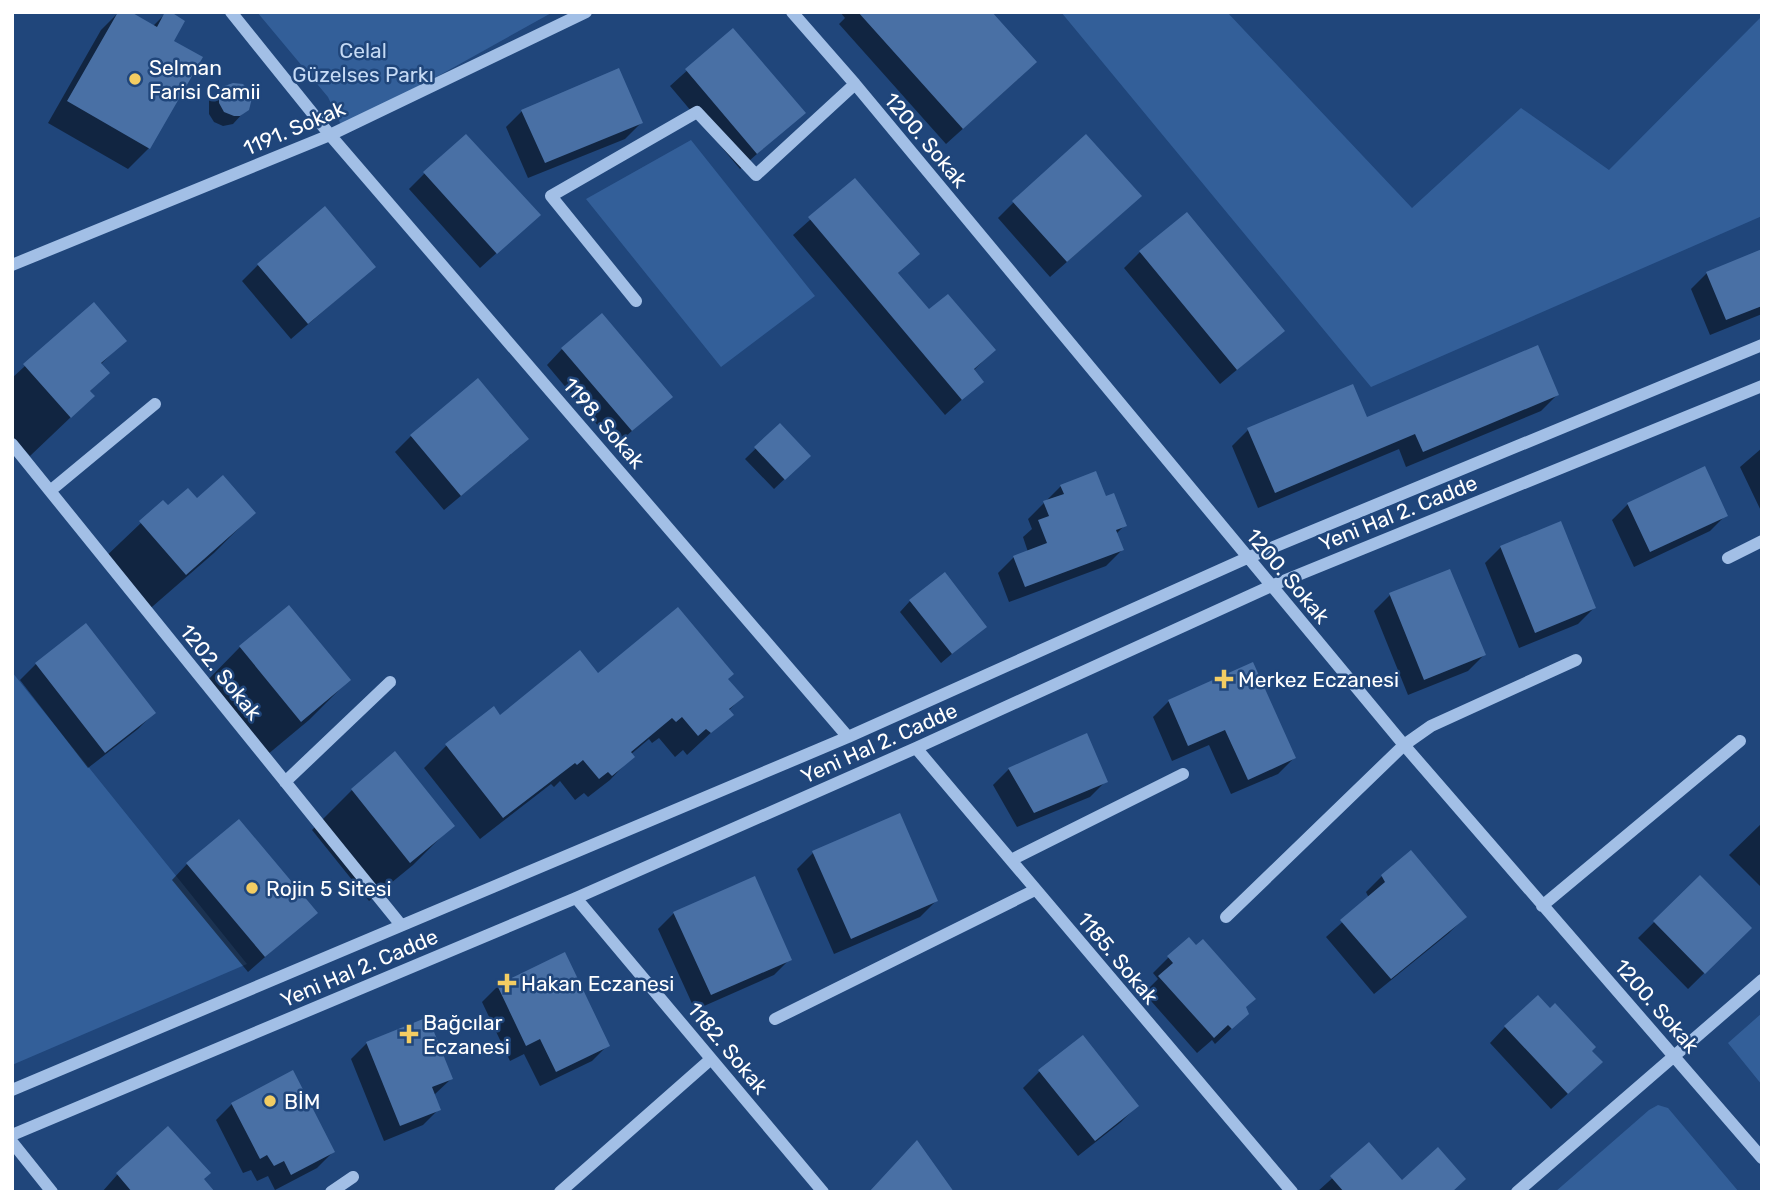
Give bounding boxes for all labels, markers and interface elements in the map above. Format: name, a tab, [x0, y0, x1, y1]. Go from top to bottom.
park label: Celal Güzelses Parkı	[292, 38, 434, 87]
place label: Selman Farisi Camii	[149, 55, 261, 104]
marker: Selman Farisi Camii	[127, 71, 143, 87]
street label: 1200. Sokak	[879, 87, 973, 193]
street label: 1191. Sokak	[239, 95, 349, 161]
street label: 1198. Sokak	[558, 372, 650, 474]
street label: Yeni Hal 2. Cadde	[1315, 470, 1481, 556]
street label: 1200. Sokak	[1241, 523, 1335, 629]
street label: 1202. Sokak	[175, 619, 267, 725]
place label: Merkez Eczanesi	[1238, 667, 1399, 692]
marker: Merkez Eczanesi	[1216, 671, 1232, 687]
street label: Yeni Hal 2. Cadde	[797, 697, 961, 789]
place label: Rojin 5 Sitesi	[266, 876, 392, 901]
marker: Rojin 5 Sitesi	[244, 880, 260, 896]
street label: 1185. Sokak	[1072, 907, 1164, 1009]
street label: Yeni Hal 2. Cadde	[277, 924, 441, 1012]
street label: 1200. Sokak	[1609, 954, 1705, 1058]
place label: Hakan Eczanesi	[521, 971, 674, 996]
marker: Hakan Eczanesi	[499, 975, 515, 991]
street label: 1182. Sokak	[682, 997, 774, 1099]
place label: Bağcılar Eczanesi	[423, 1010, 510, 1059]
marker: Bağcılar Eczanesi	[401, 1026, 417, 1042]
place label: BİM	[284, 1089, 320, 1114]
marker: BİM	[262, 1093, 278, 1109]

